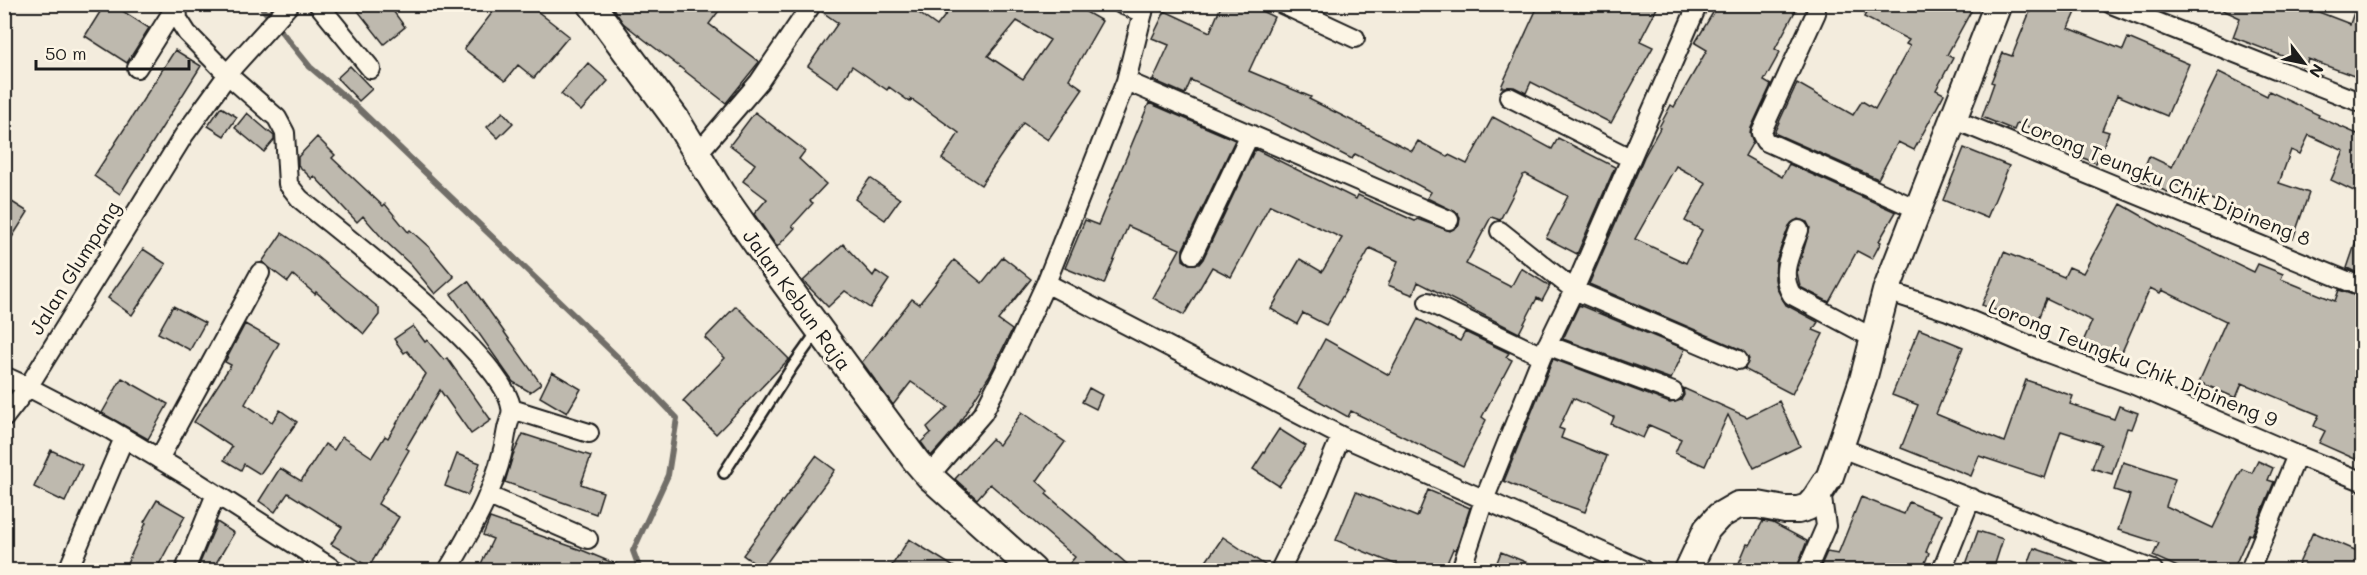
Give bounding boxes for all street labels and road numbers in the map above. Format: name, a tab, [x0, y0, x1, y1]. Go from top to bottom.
street label: Lorong Teungku Chik Dipineng 8	[2018, 111, 2315, 251]
street label: Jalan Glumpang	[23, 196, 126, 339]
street label: Jalan Kebun Raja	[738, 224, 858, 375]
street label: Lorong Teungku Chik Dipineng 9	[1985, 292, 2282, 432]

